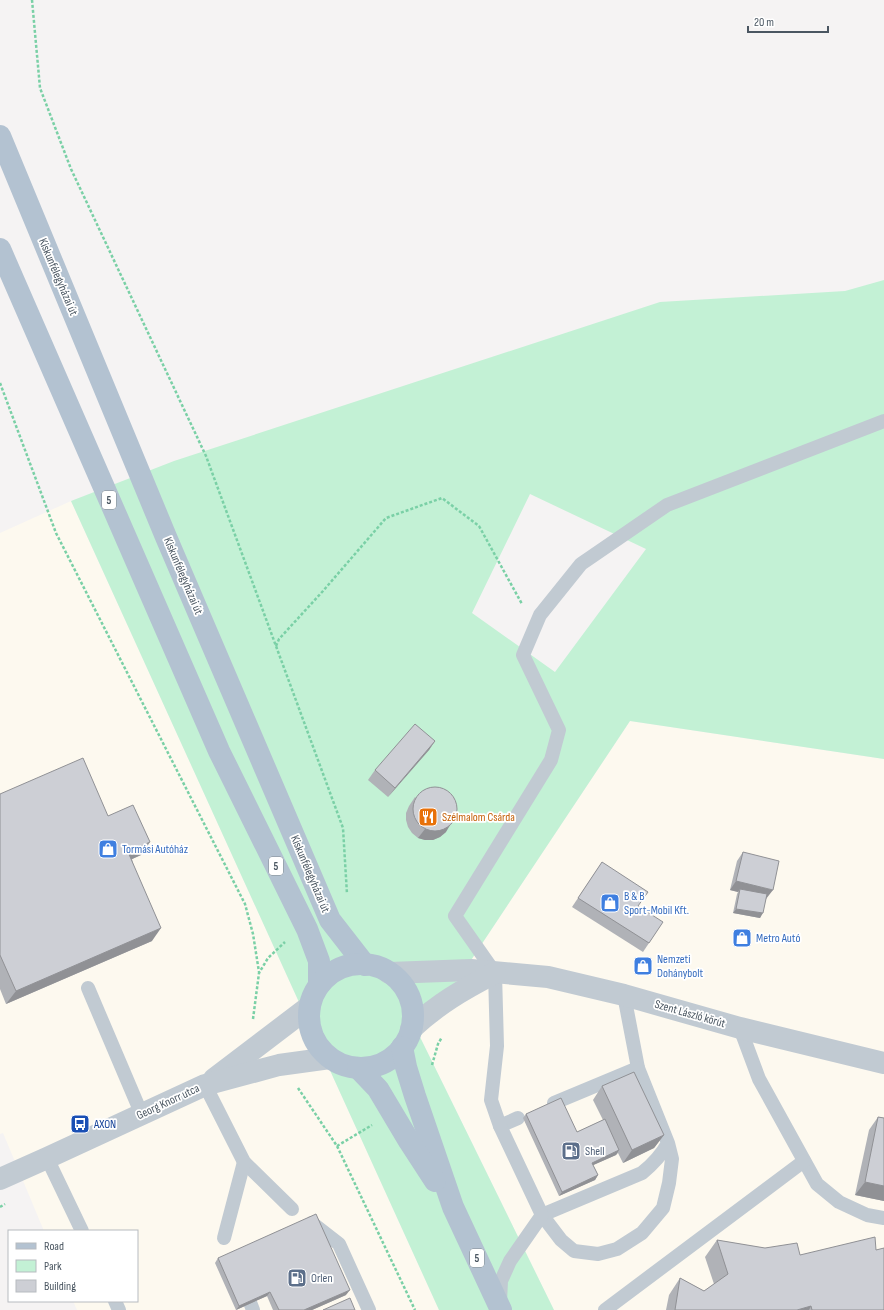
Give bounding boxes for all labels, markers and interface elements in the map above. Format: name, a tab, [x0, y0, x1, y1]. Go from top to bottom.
scale bar	[748, 8, 828, 34]
text: 20 m	[754, 15, 774, 30]
street label: Kiskunfélegyházai út	[35, 236, 81, 318]
road number: 5	[102, 491, 116, 509]
street label: Kiskunfélegyházai út	[160, 535, 206, 617]
restaurant icon: Szélmalom Csárda	[417, 806, 439, 828]
place label: Szélmalom Csárda	[442, 810, 515, 825]
street label: Kiskunfélegyházai út	[287, 833, 333, 915]
shop icon: Tormási Autóház	[97, 838, 119, 860]
place label: Tormási Autóház	[122, 842, 189, 857]
road number: 5	[269, 857, 283, 875]
place label: B & B Sport-Mobil Kft.	[624, 889, 689, 918]
shop icon: B & B Sport-Mobil Kft.	[599, 892, 621, 914]
shop icon: Metro Autó	[731, 927, 753, 949]
place label: Metro Autó	[756, 931, 800, 946]
place label: Nemzeti Dohánybolt	[657, 952, 704, 981]
shop icon: Nemzeti Dohánybolt	[632, 955, 654, 977]
street label: Szent László körút	[653, 997, 727, 1031]
street label: Georg Knorr utca	[134, 1081, 202, 1123]
bus stop icon: AXON	[69, 1113, 91, 1135]
place label: AXON	[93, 1117, 116, 1132]
fuel station icon: Shell	[560, 1140, 582, 1162]
place label: Shell	[585, 1144, 605, 1159]
legend	[8, 1230, 138, 1302]
text: Road	[44, 1239, 64, 1254]
road number: 5	[470, 1249, 484, 1267]
text: Park	[44, 1259, 62, 1274]
fuel station icon: Orlen	[286, 1267, 308, 1289]
place label: Orlen	[311, 1271, 333, 1286]
text: Building	[44, 1279, 76, 1294]

